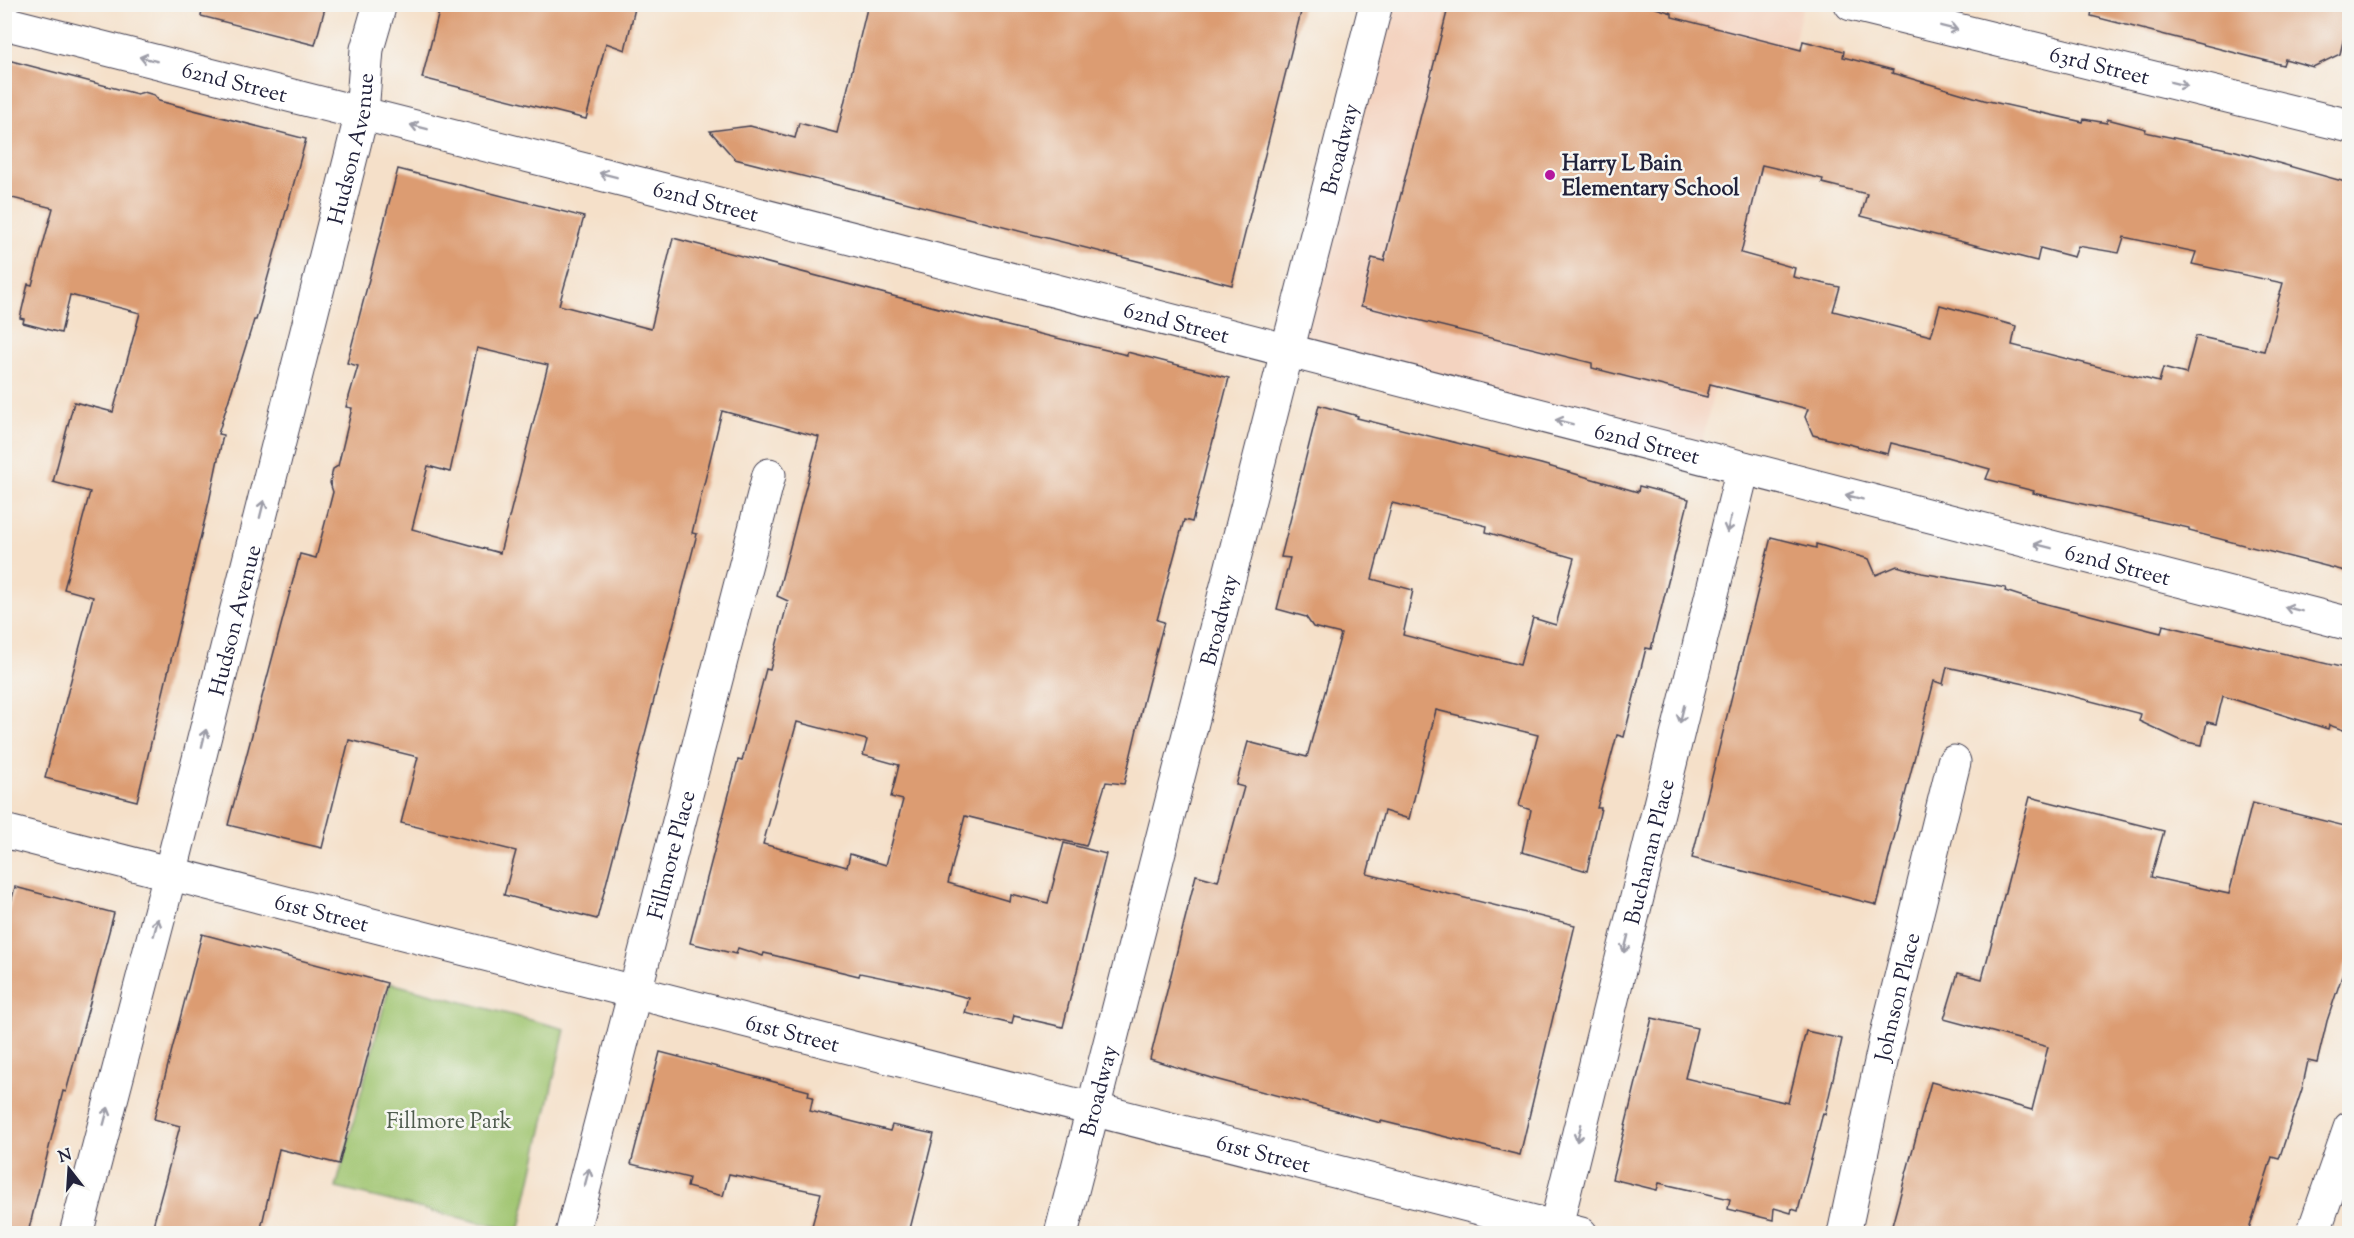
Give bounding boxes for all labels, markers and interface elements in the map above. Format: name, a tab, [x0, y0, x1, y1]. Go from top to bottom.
one-way arrow	[1939, 23, 1958, 35]
street label: 63rd Street	[2046, 40, 2153, 95]
one-way arrow	[139, 53, 158, 64]
street label: 62nd Street	[178, 56, 291, 113]
street label: Hudson Avenue	[321, 72, 384, 228]
one-way arrow	[2169, 79, 2188, 91]
street label: Broadway	[1315, 100, 1369, 199]
one-way arrow	[410, 121, 429, 132]
place label: Harry L Bain Elementary School	[1562, 149, 1740, 206]
marker: Harry L Bain Elementary School	[1543, 168, 1557, 182]
one-way arrow	[598, 169, 617, 181]
street label: 62nd Street	[649, 175, 762, 233]
street label: 62nd Street	[1120, 296, 1232, 354]
one-way arrow	[1554, 415, 1573, 427]
street label: 62nd Street	[1590, 417, 1703, 475]
one-way arrow	[1845, 490, 1864, 502]
one-way arrow	[257, 500, 269, 519]
one-way arrow	[1722, 515, 1734, 534]
street label: 62nd Street	[2061, 538, 2174, 596]
one-way arrow	[2034, 539, 2053, 551]
street label: Hudson Avenue	[203, 542, 271, 700]
street label: Broadway	[1194, 571, 1248, 670]
one-way arrow	[2284, 603, 2303, 615]
one-way arrow	[1676, 704, 1688, 723]
one-way arrow	[199, 729, 211, 748]
street label: Buchanan Place	[1618, 776, 1685, 928]
street label: Fillmore Place	[641, 787, 705, 923]
street label: 61st Street	[271, 888, 372, 943]
one-way arrow	[151, 918, 162, 937]
street label: Johnson Place	[1868, 930, 1930, 1066]
one-way arrow	[1619, 934, 1631, 953]
street label: 61st Street	[741, 1008, 843, 1063]
street label: Broadway	[1074, 1042, 1128, 1141]
one-way arrow	[101, 1107, 113, 1126]
park label: Fillmore Park	[386, 1107, 512, 1139]
one-way arrow	[1573, 1124, 1585, 1143]
street label: 61st Street	[1212, 1128, 1314, 1183]
north arrow	[39, 1139, 99, 1199]
text: N	[56, 1144, 75, 1170]
one-way arrow	[581, 1168, 593, 1187]

